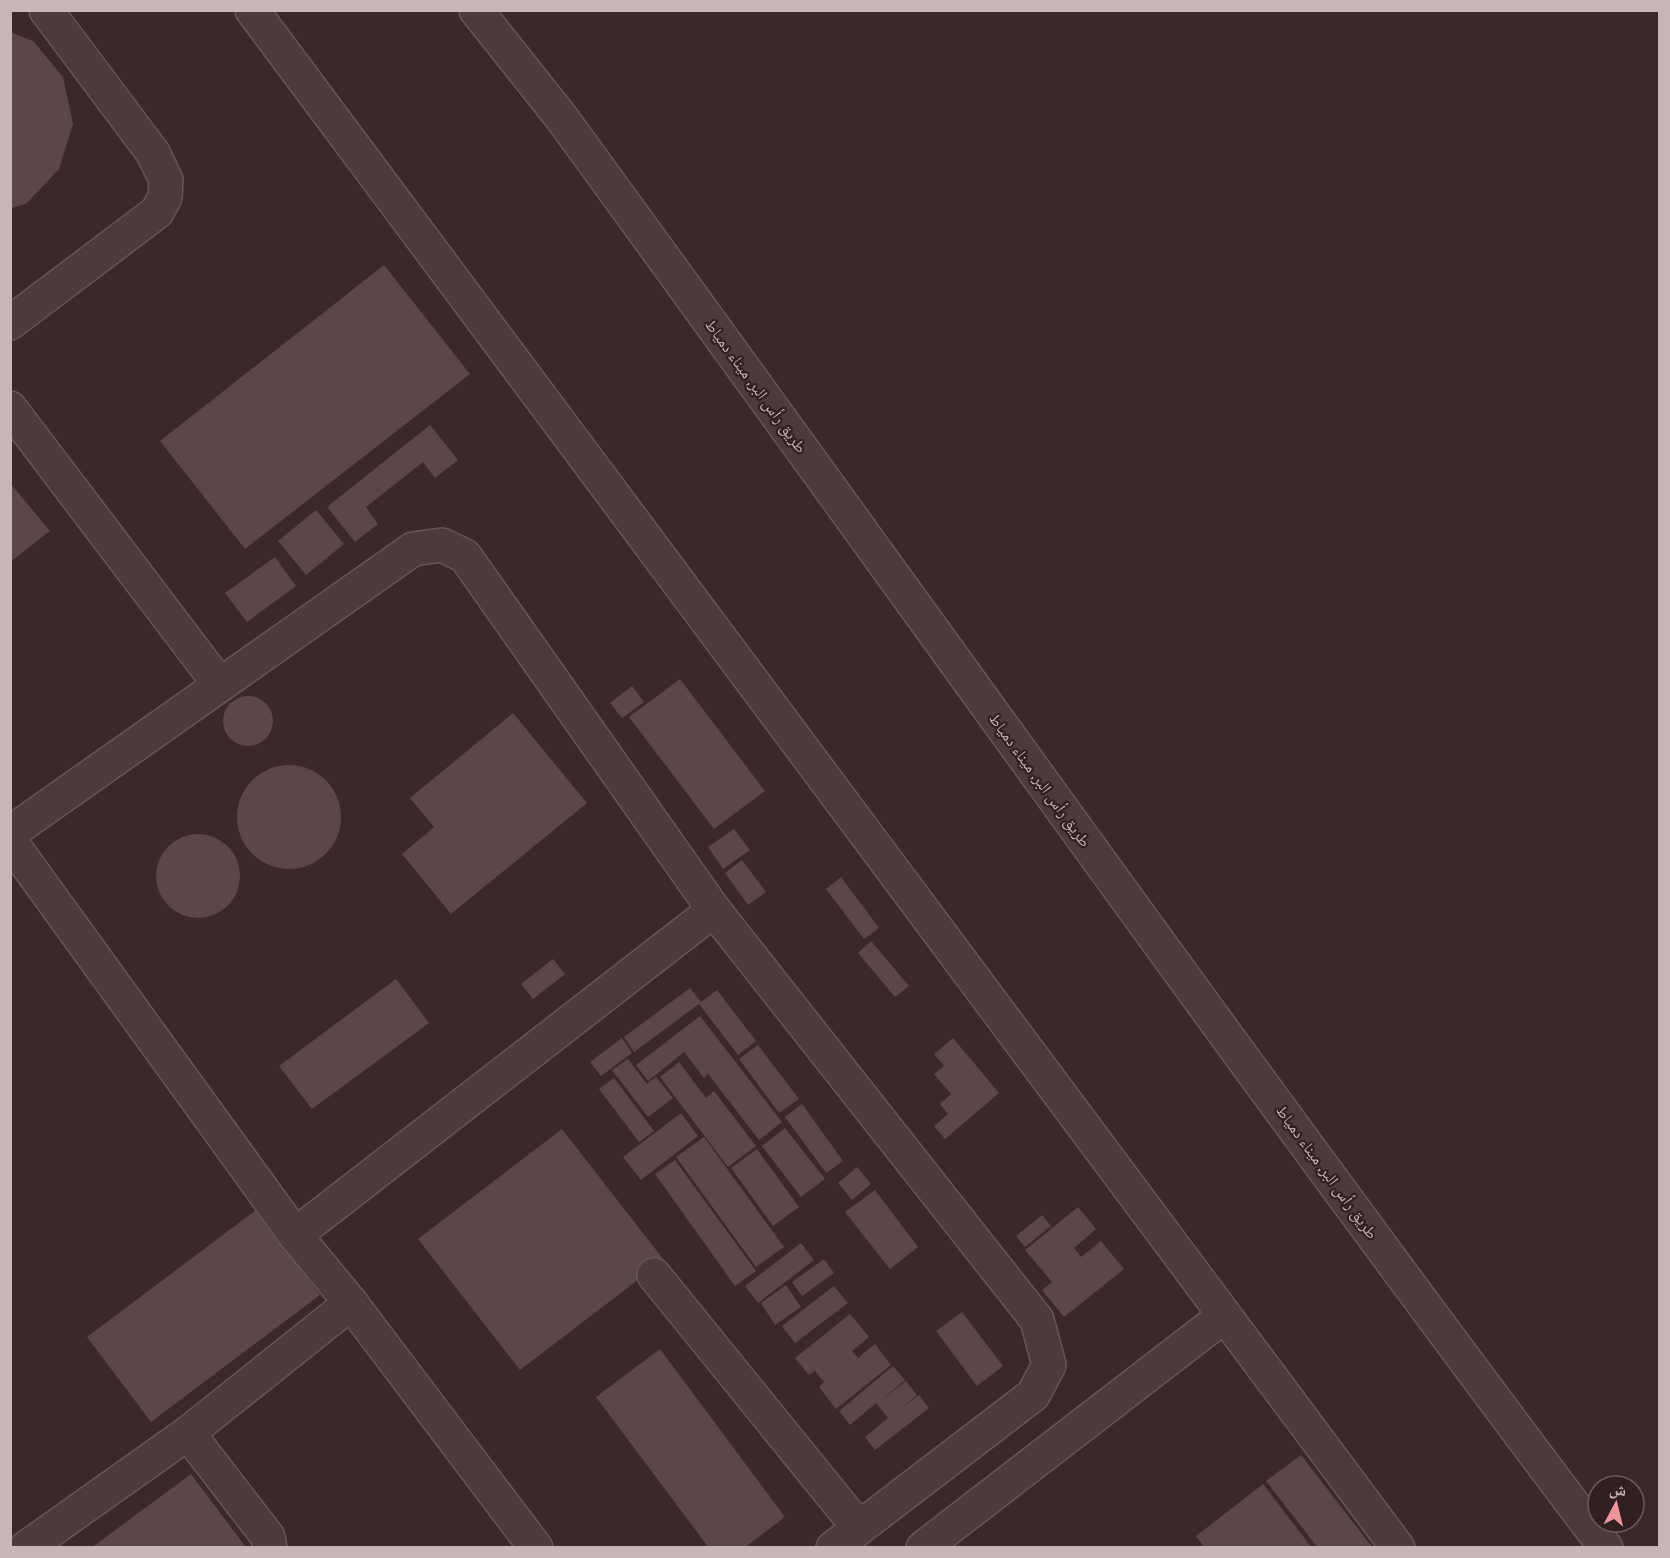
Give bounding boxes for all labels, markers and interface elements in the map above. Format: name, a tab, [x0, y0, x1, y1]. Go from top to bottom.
street label: طريق رأس البر, ميناء دمياط	[700, 315, 811, 457]
street label: طريق رأس البر, ميناء دمياط	[984, 709, 1095, 851]
street label: طريق رأس البر, ميناء دمياط	[1271, 1101, 1382, 1243]
north arrow	[1586, 1474, 1646, 1534]
text: ش	[1608, 1479, 1627, 1500]

